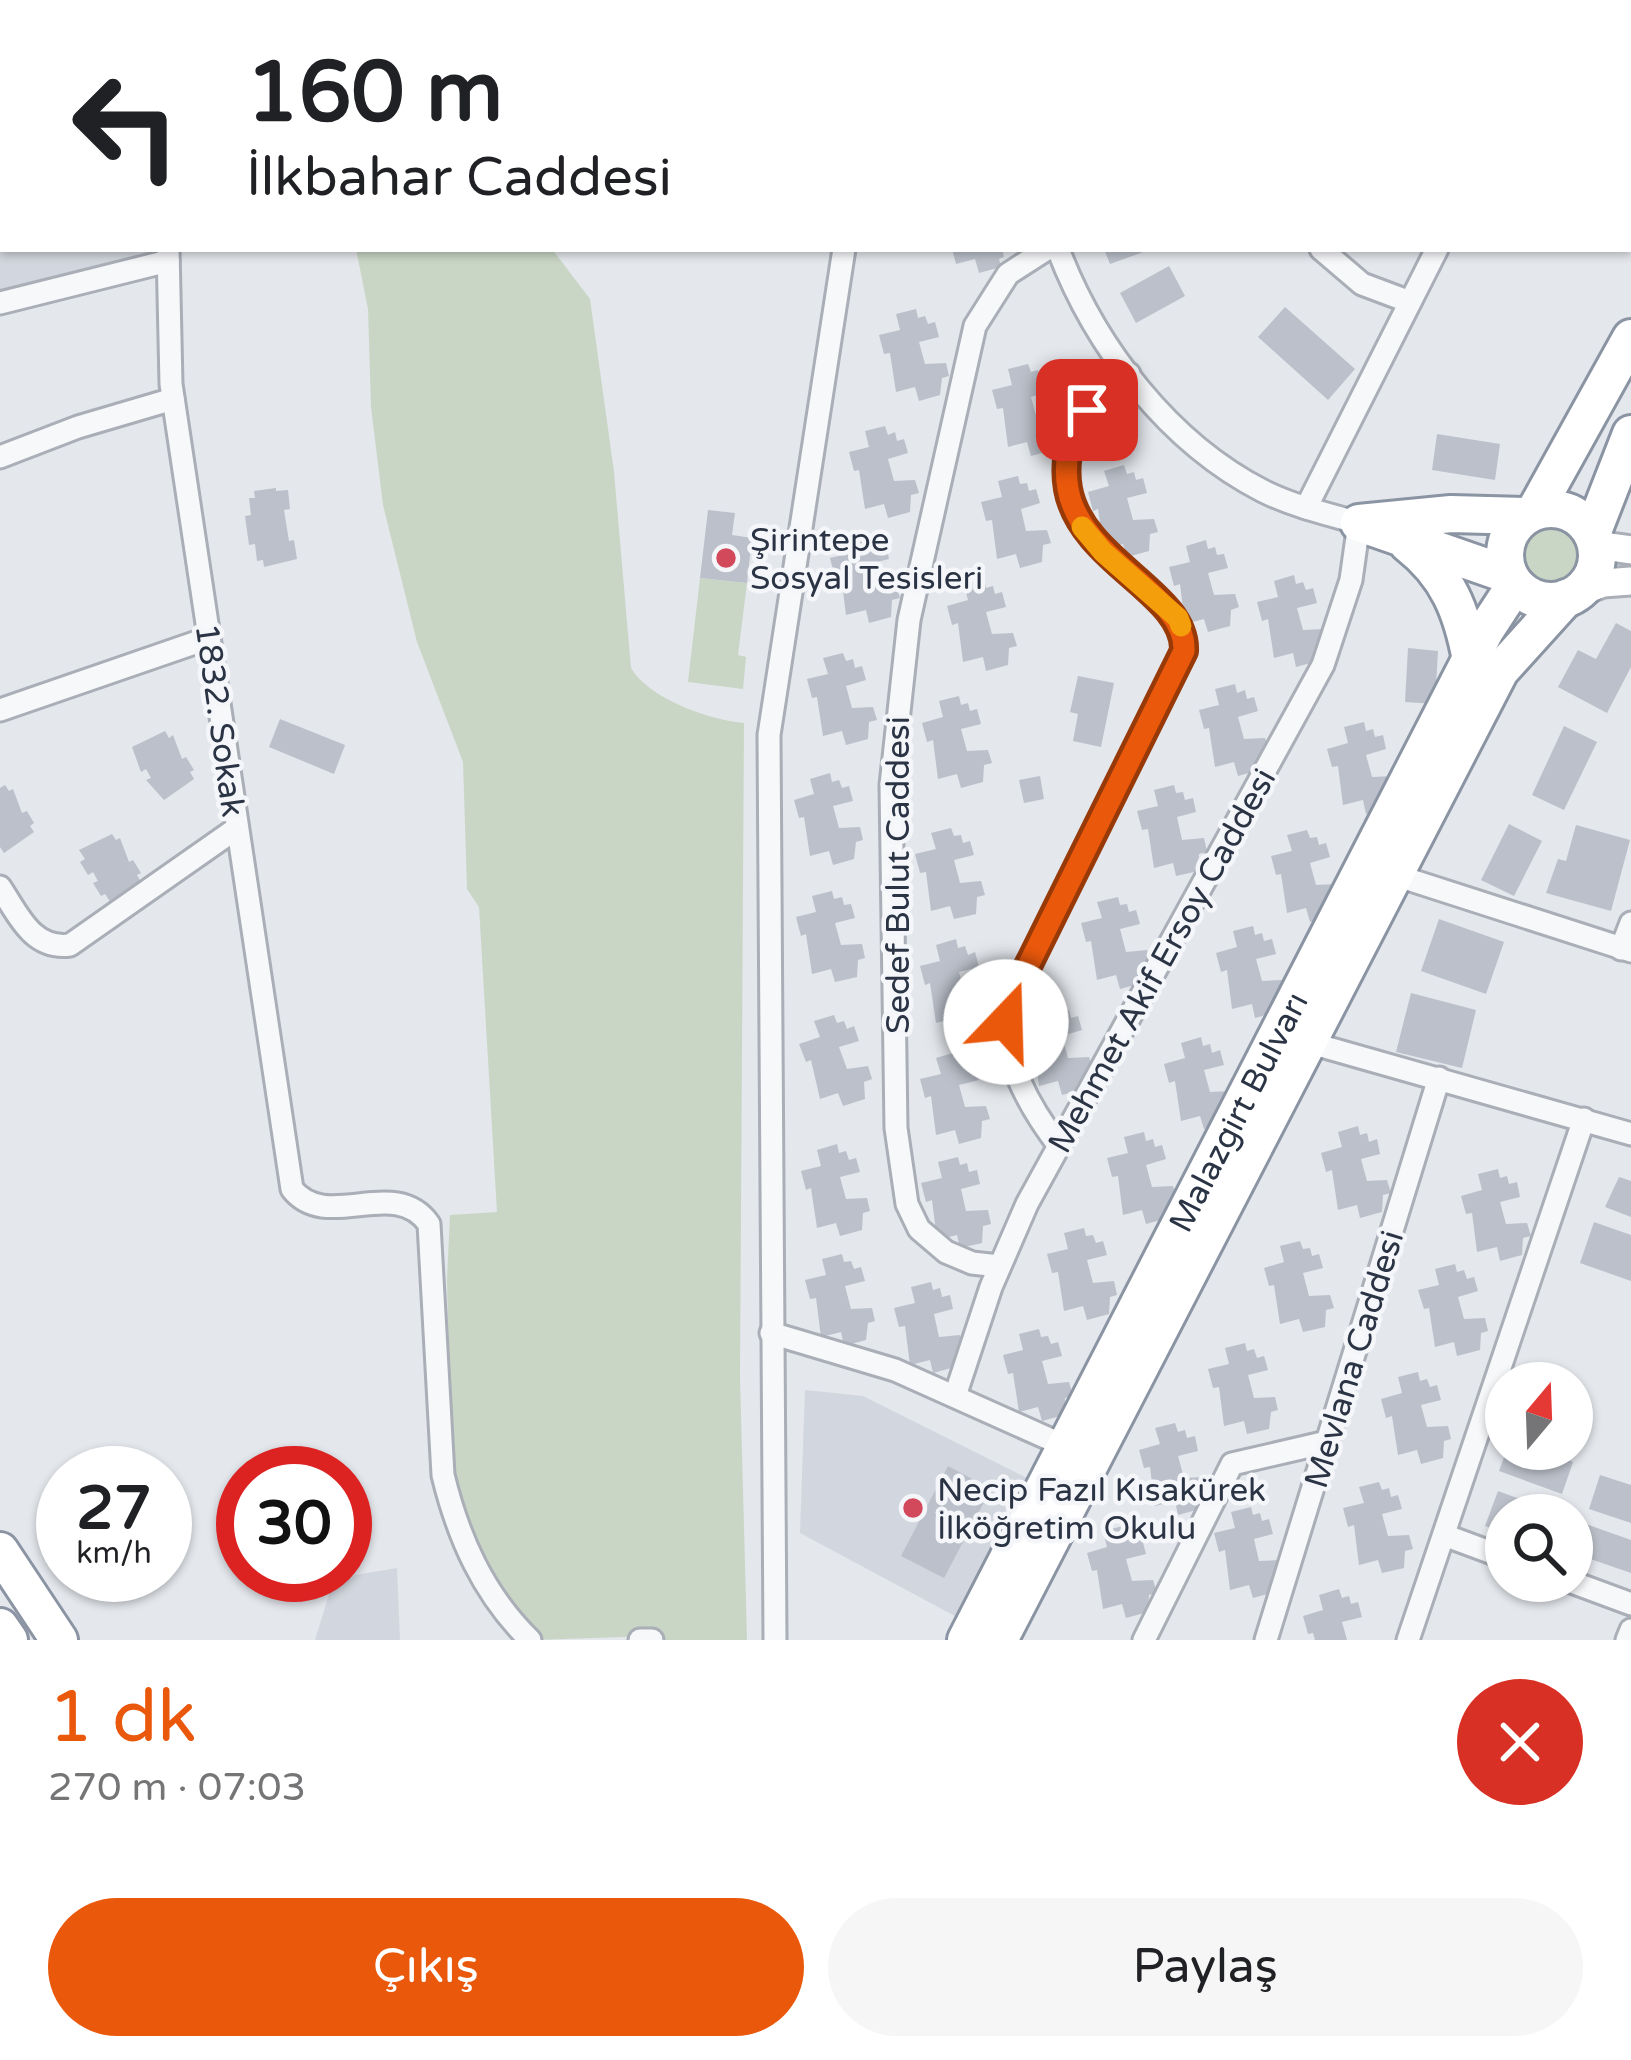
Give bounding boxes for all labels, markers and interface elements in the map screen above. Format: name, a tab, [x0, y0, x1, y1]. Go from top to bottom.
text: 160 m	[246, 43, 503, 144]
icon: left	[48, 48, 204, 204]
text: İlkbahar Caddesi	[246, 145, 672, 210]
pin	[1036, 359, 1138, 461]
icon: arrive	[1054, 377, 1120, 443]
place label: Şirintepe Sosyal Tesisleri	[750, 521, 983, 598]
marker: Şirintepe Sosyal Tesisleri	[713, 545, 739, 571]
street label: 1832. Sokak	[187, 621, 252, 819]
street label: Sedef Bulut Caddesi	[879, 716, 918, 1034]
street label: Mehmet Akif Ersoy Caddesi	[1040, 762, 1284, 1160]
position arrow	[943, 959, 1069, 1085]
street label: Malazgirt Bulvarı	[1161, 986, 1317, 1239]
street label: Mevlana Caddesi	[1297, 1226, 1412, 1493]
north arrow	[1485, 1362, 1593, 1470]
map controls	[1485, 1362, 1593, 1602]
speed limit sign: 30	[216, 1446, 372, 1602]
place label: Necip Fazıl Kısakürek İlköğretim Okulu	[937, 1471, 1266, 1548]
text: 27	[76, 1473, 152, 1545]
button: search	[1485, 1494, 1593, 1602]
marker: Necip Fazıl Kısakürek İlköğretim Okulu	[900, 1495, 926, 1521]
text: km/h	[76, 1535, 152, 1572]
text: 1 dk	[48, 1675, 197, 1762]
button: close	[1457, 1679, 1583, 1805]
text: 270 m · 07:03	[48, 1764, 306, 1811]
button: Çıkış	[48, 1898, 804, 2036]
button: Paylaş	[828, 1898, 1583, 2036]

